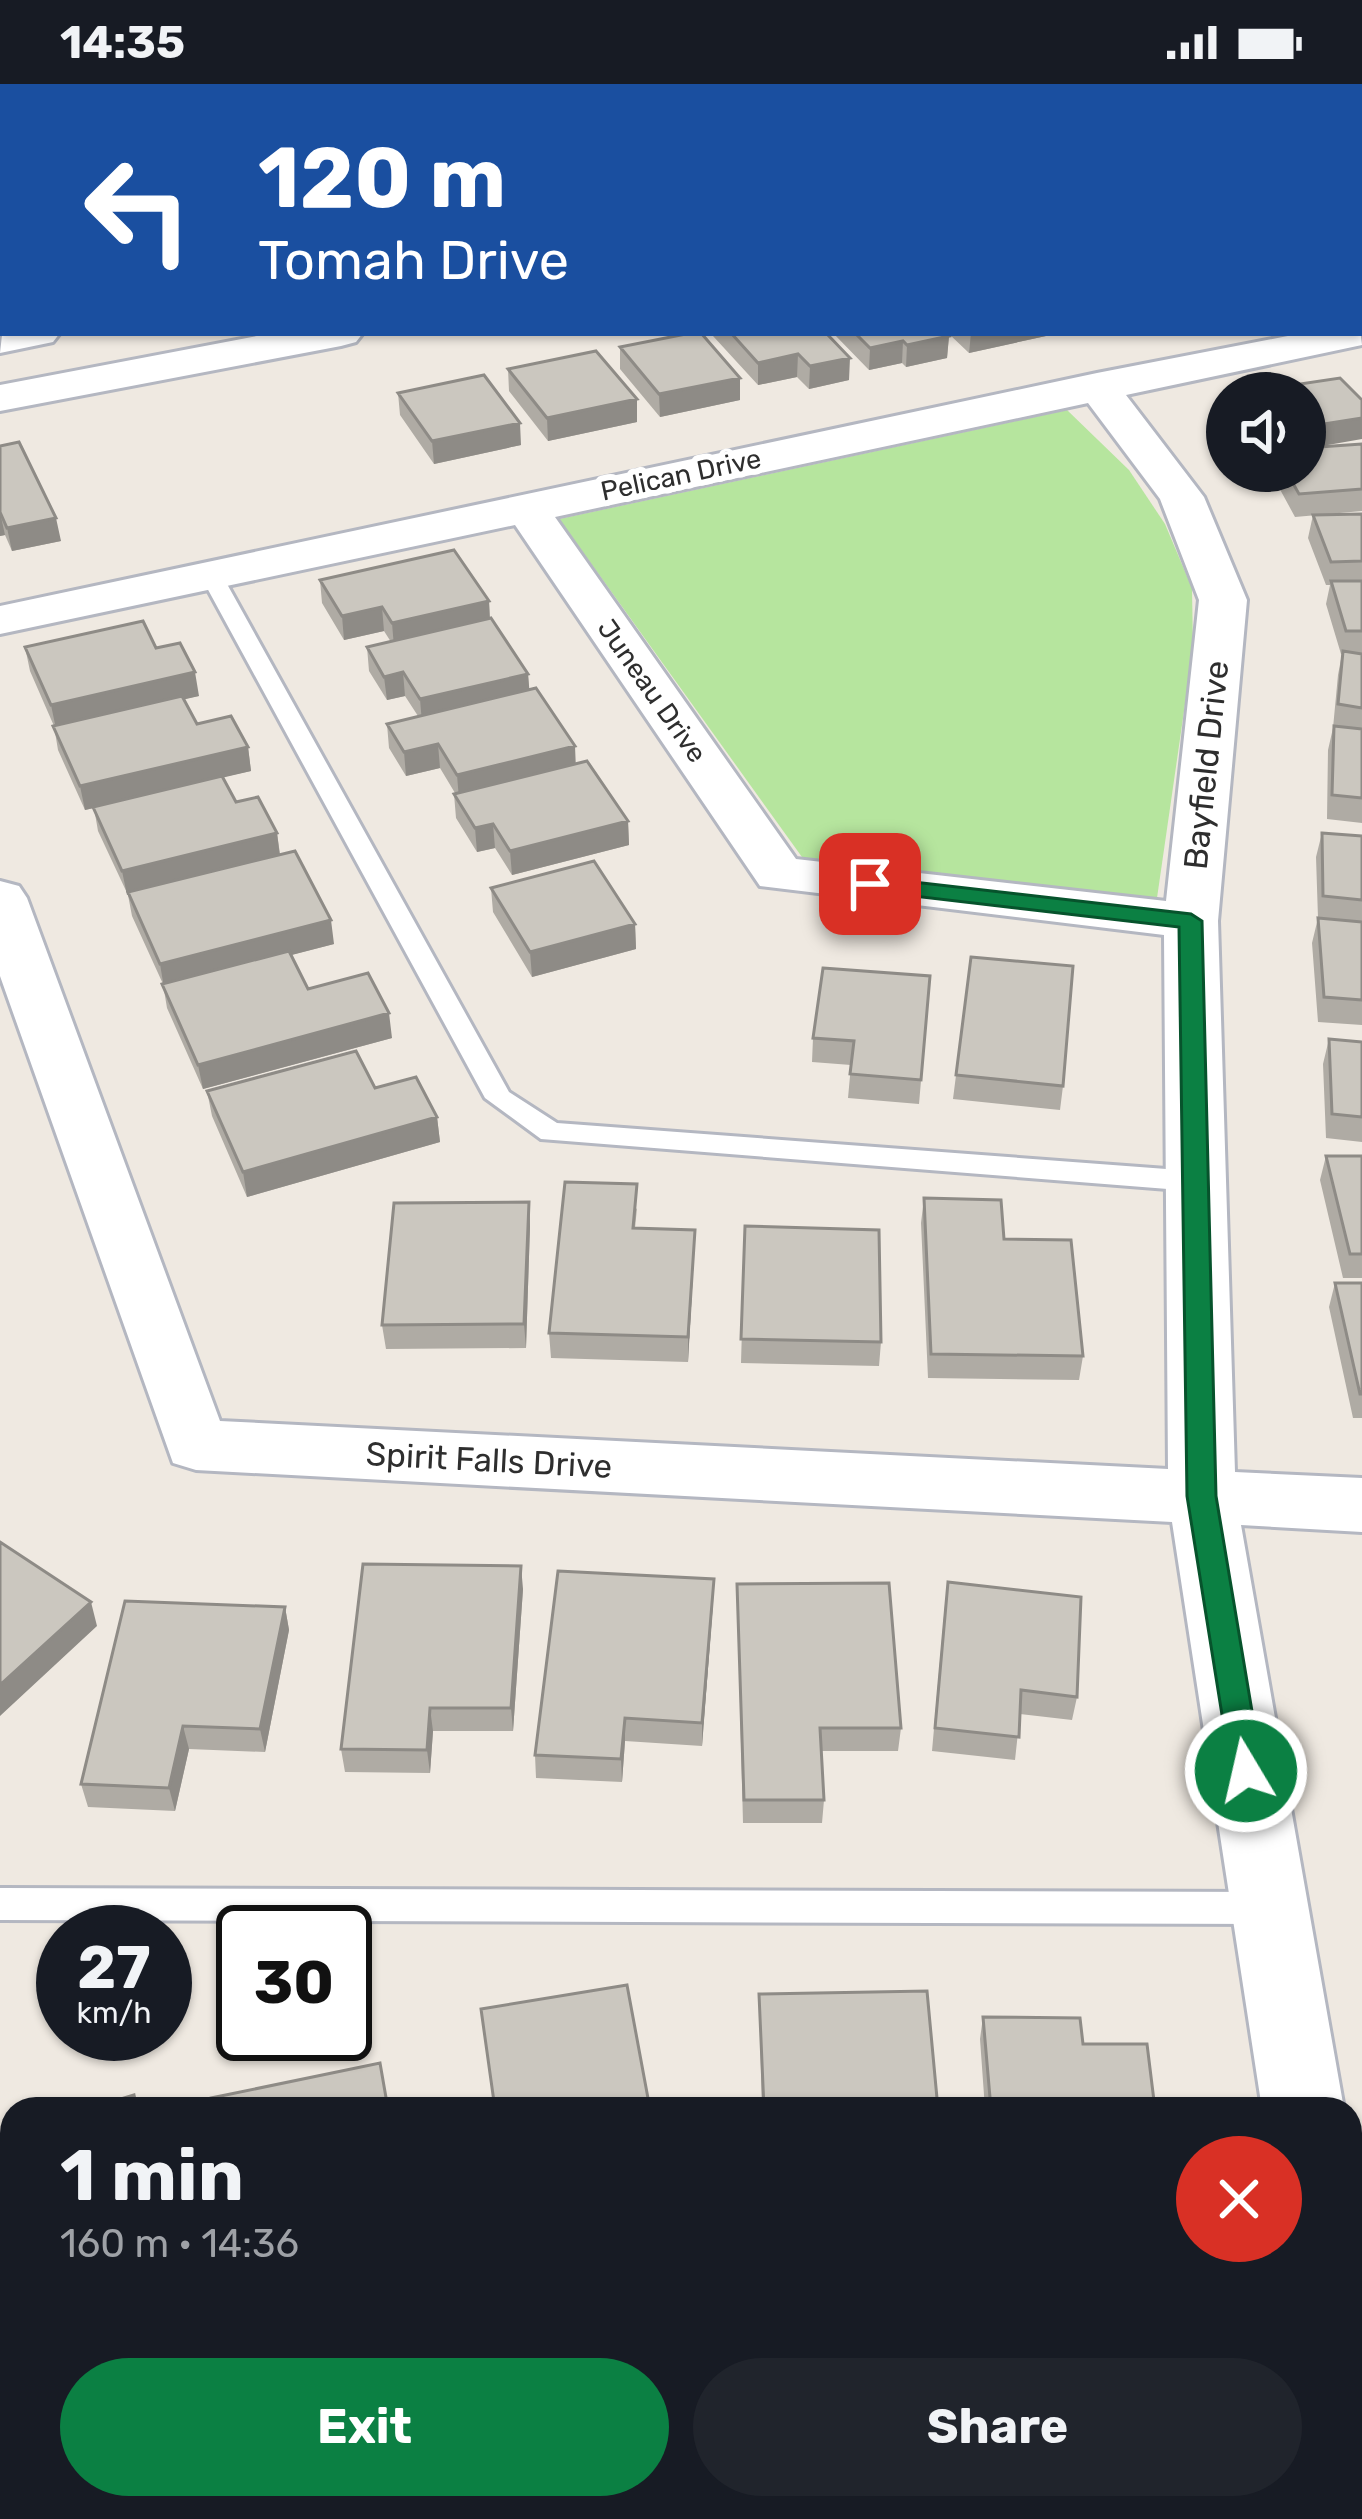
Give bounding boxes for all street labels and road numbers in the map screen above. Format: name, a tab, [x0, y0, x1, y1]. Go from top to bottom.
street label: Pelican Drive	[598, 442, 764, 508]
street label: Juneau Drive	[591, 613, 713, 769]
street label: Bayfield Drive	[1176, 659, 1236, 871]
street label: Spirit Falls Drive	[365, 1434, 613, 1486]

